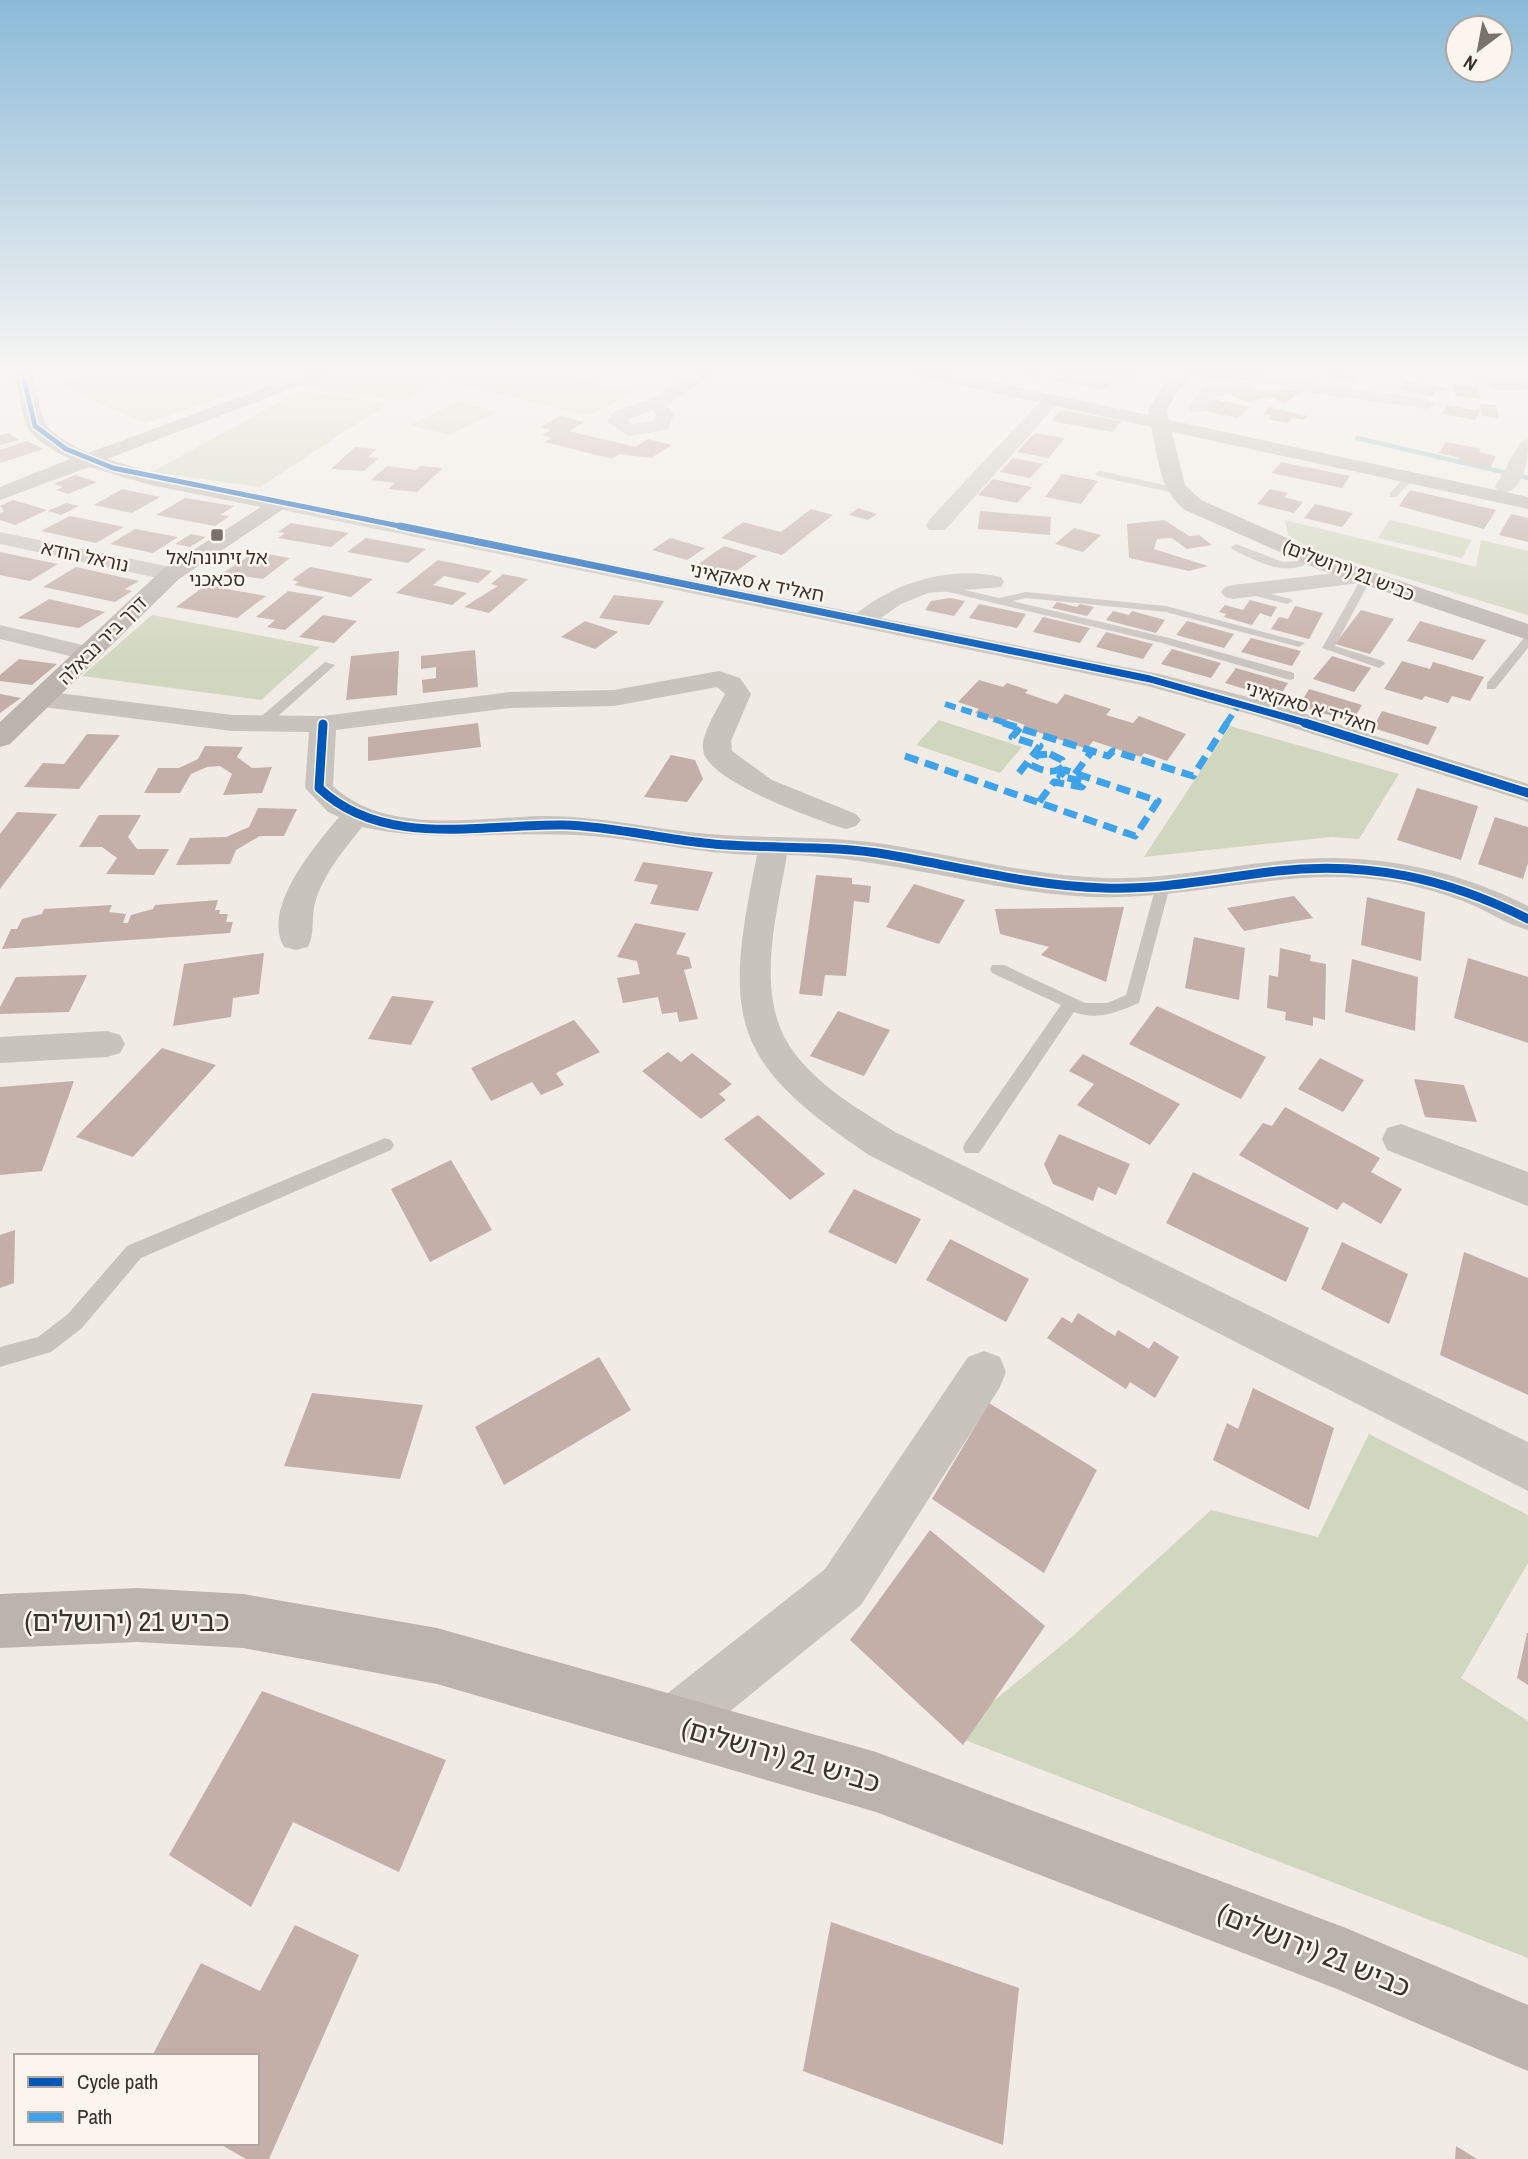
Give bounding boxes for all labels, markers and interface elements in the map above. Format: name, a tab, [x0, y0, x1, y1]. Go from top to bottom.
north arrow	[1444, 14, 1514, 84]
text: N	[1458, 49, 1482, 77]
marker: אל זיתונה/אל סכאכני	[209, 527, 225, 543]
street label: כביש 21 (ירושלים)	[1279, 533, 1419, 607]
street label: נוראל הודא	[39, 534, 131, 578]
place label: אל זיתונה/אל סכאכני	[166, 544, 268, 592]
street label: חאליד א סאקאיני	[687, 556, 827, 608]
street label: דרך ביר נבאלה	[52, 590, 152, 690]
street label: חאליד א סאקאיני	[1242, 675, 1380, 739]
street label: כביש 21 (ירושלים)	[24, 1602, 230, 1640]
street label: כביש 21 (ירושלים)	[677, 1708, 885, 1802]
street label: כביש 21 (ירושלים)	[1212, 1894, 1416, 2006]
legend	[14, 2054, 259, 2145]
text: Cycle path	[77, 2067, 158, 2096]
text: Path	[77, 2102, 112, 2131]

